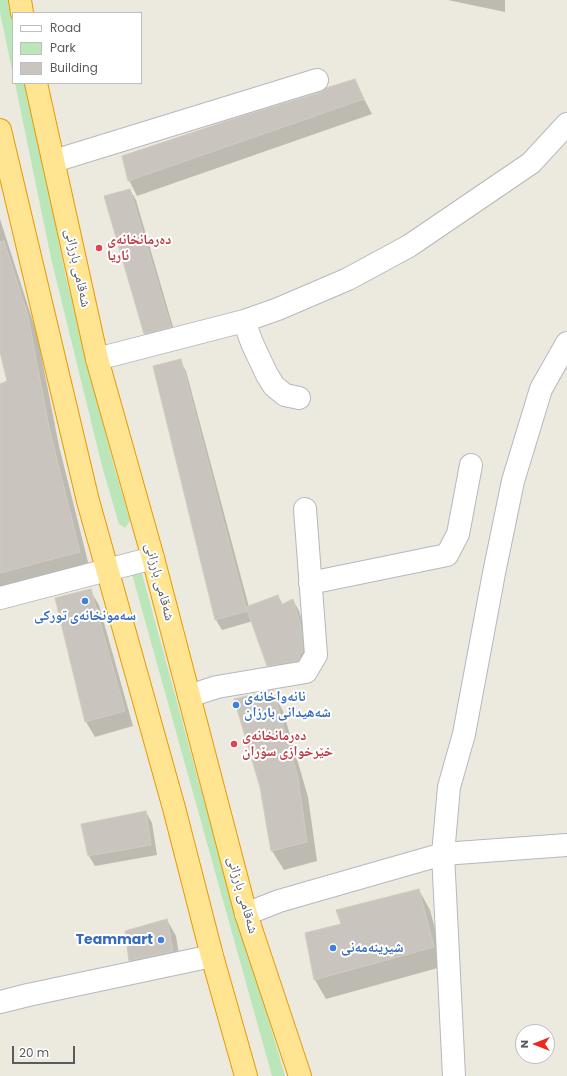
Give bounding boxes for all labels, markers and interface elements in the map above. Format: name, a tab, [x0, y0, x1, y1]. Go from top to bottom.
legend	[12, 12, 142, 84]
text: Road	[50, 19, 81, 36]
text: Park	[50, 39, 76, 56]
text: Building	[50, 59, 98, 76]
street label: شەقامی بارزانی	[60, 227, 94, 309]
place label: دەرمانخانەی ئاریا	[107, 232, 171, 264]
marker: دەرمانخانەی ئاریا	[94, 243, 104, 253]
street label: شەقامی بارزانی	[141, 541, 177, 623]
marker: سەمونخانەی تورکی	[80, 596, 90, 606]
place label: سەمونخانەی تورکی	[34, 608, 136, 624]
place label: نانەواخانەی شەهیدانی بارزان	[244, 689, 331, 722]
marker: نانەواخانەی شەهیدانی بارزان	[231, 700, 241, 710]
place label: دەرمانخانەی خێرخوازی سۆران	[242, 728, 333, 760]
marker: دەرمانخانەی خێرخوازی سۆران	[229, 739, 239, 749]
street label: شەقامی بارزانی	[223, 854, 261, 936]
place label: Teammart	[76, 932, 153, 948]
marker: Teammart	[156, 935, 166, 945]
place label: شیرینەمەنی	[341, 940, 403, 956]
marker: شیرینەمەنی	[328, 943, 338, 953]
north arrow	[515, 1024, 555, 1064]
scale bar	[14, 1038, 77, 1064]
text: N	[516, 1040, 532, 1048]
text: 20 m	[19, 1044, 49, 1061]

